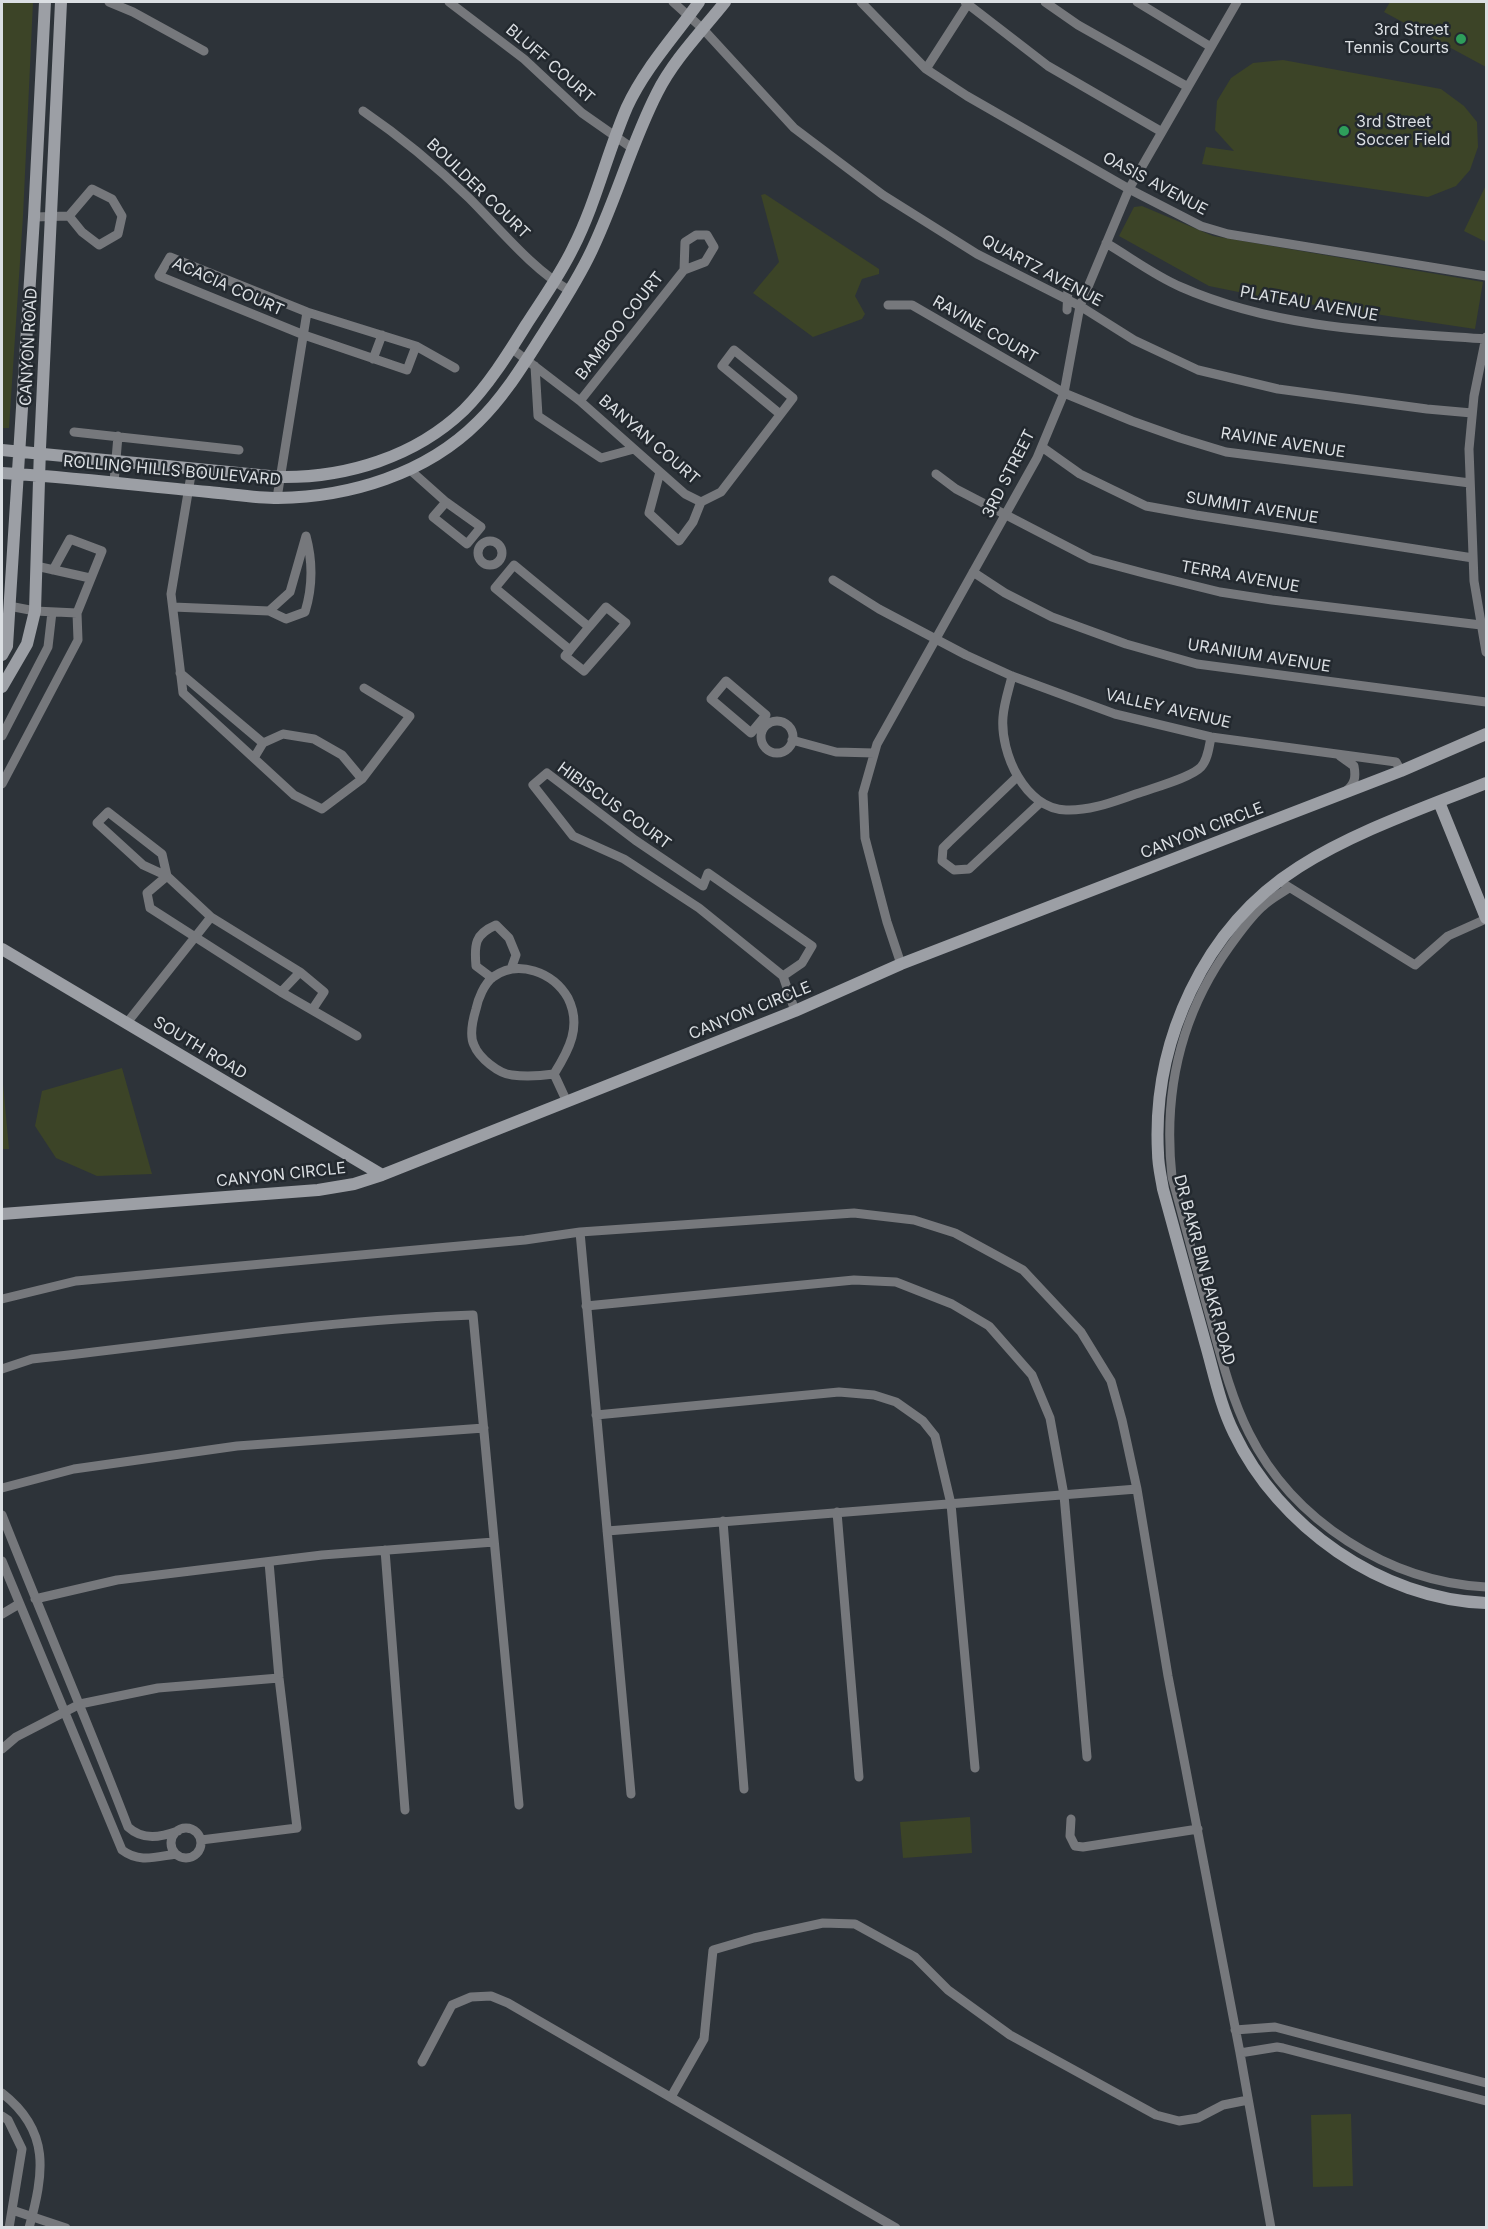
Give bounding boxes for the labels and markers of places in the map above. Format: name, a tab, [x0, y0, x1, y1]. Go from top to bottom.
place label: 3rd Street Tennis Courts	[1344, 20, 1449, 58]
marker: 3rd Street Tennis Courts	[1454, 32, 1468, 46]
place label: 3rd Street Soccer Field	[1356, 112, 1450, 150]
marker: 3rd Street Soccer Field	[1337, 124, 1351, 138]

